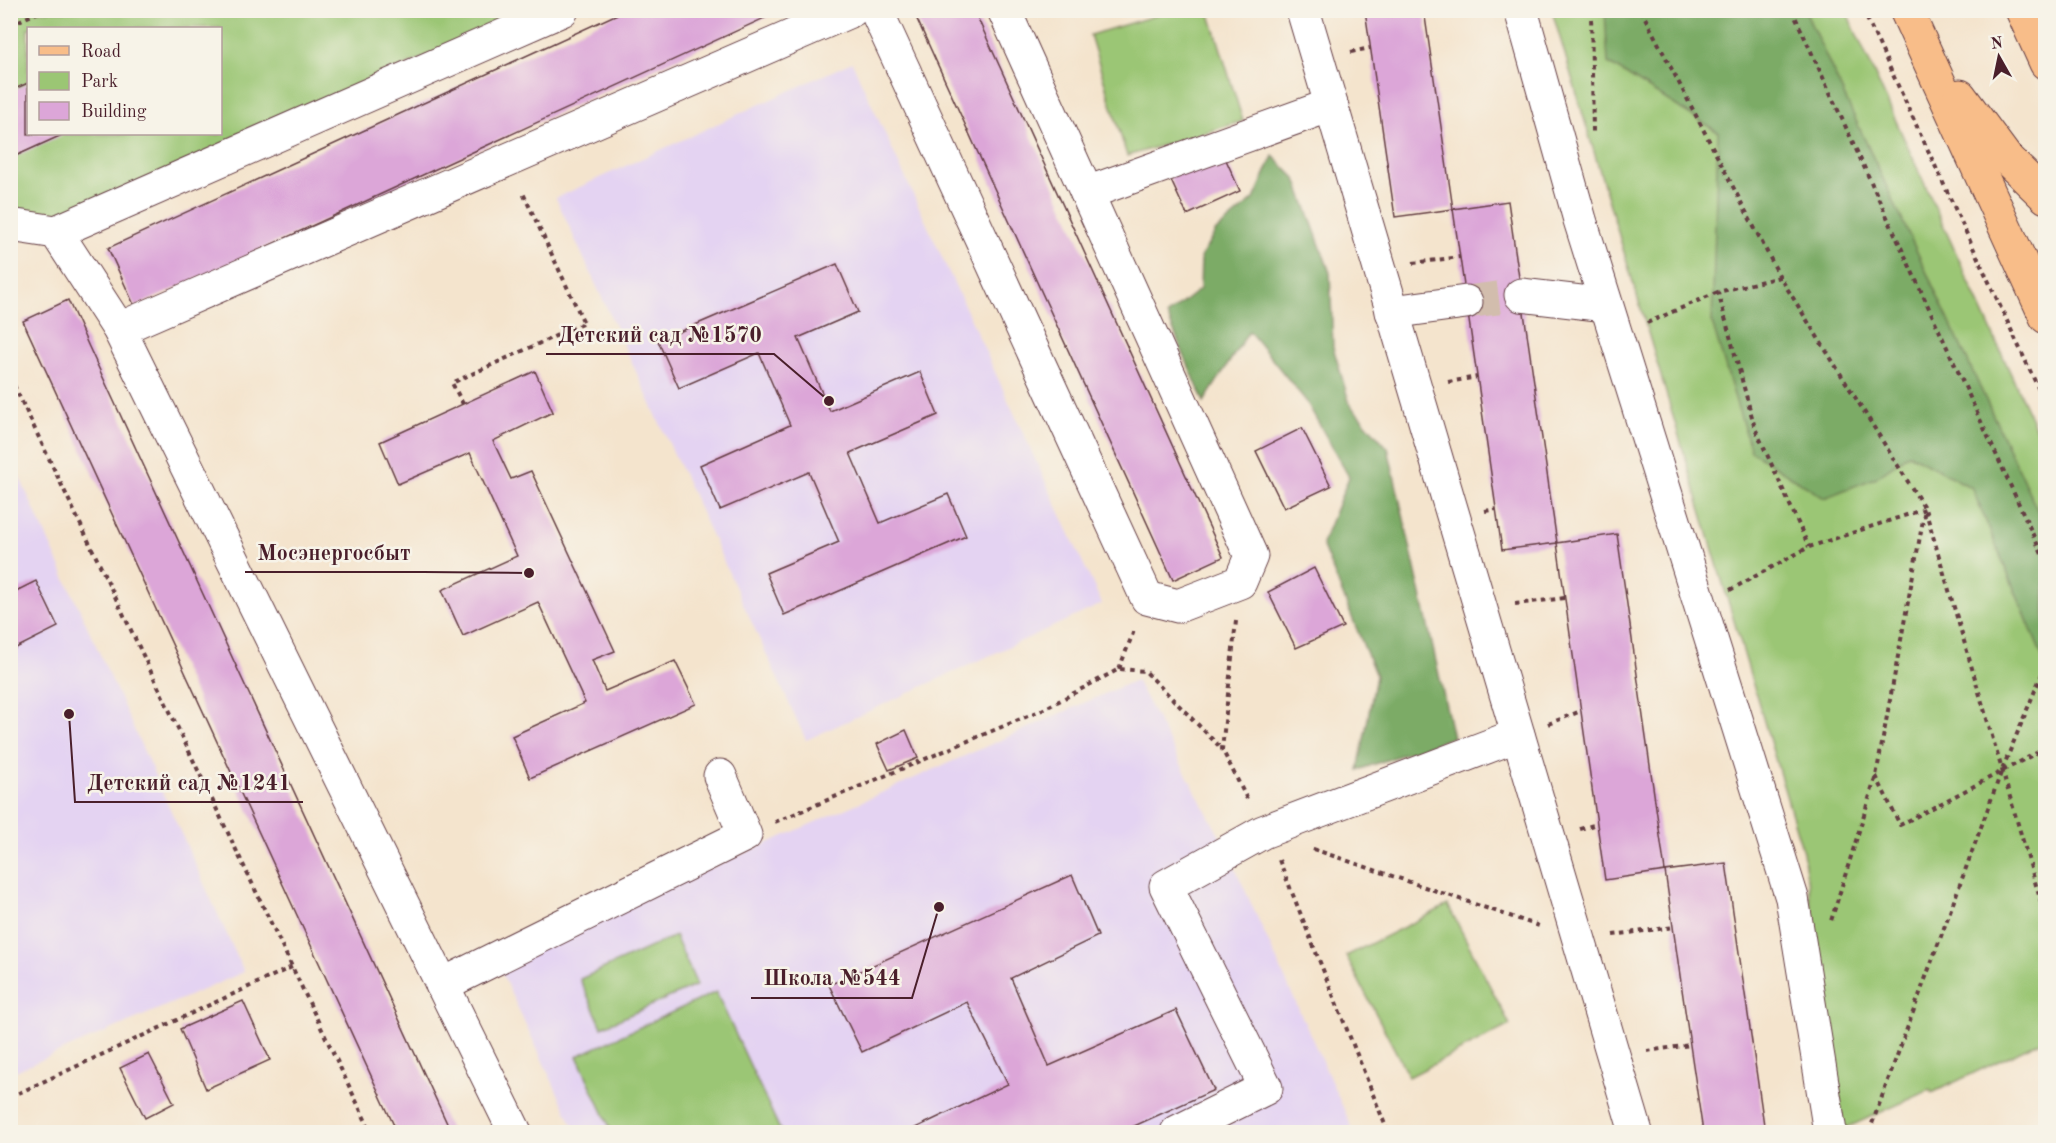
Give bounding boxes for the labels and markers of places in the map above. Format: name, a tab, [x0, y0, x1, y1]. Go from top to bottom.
callout: Детский сад №1570	[546, 314, 774, 354]
callout: Мосэнергосбыт	[245, 532, 423, 572]
callout: Детский сад №1241	[75, 762, 303, 802]
callout: Школа №544	[751, 958, 912, 998]

